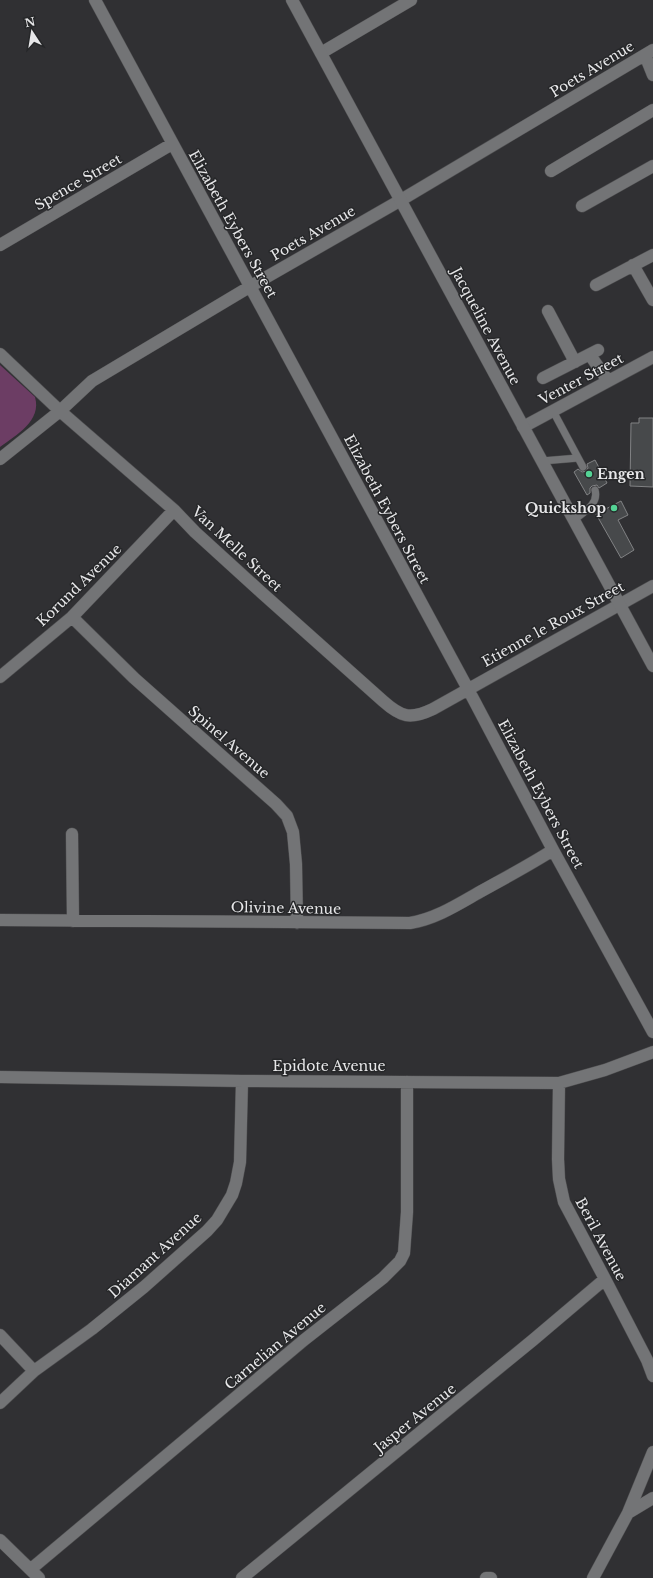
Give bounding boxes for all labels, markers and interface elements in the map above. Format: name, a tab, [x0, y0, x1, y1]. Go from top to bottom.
north arrow	[12, 12, 52, 52]
text: N	[23, 14, 37, 30]
street label: Poets Avenue	[547, 37, 637, 101]
street label: Elizabeth Eybers Street	[185, 147, 282, 302]
street label: Spence Street	[31, 149, 125, 214]
street label: Poets Avenue	[267, 202, 359, 264]
street label: Jacqueline Avenue	[446, 262, 525, 388]
street label: Venter Street	[535, 349, 627, 409]
street label: Elizabeth Eybers Street	[340, 431, 434, 587]
place label: Engen	[597, 465, 645, 483]
marker: Engen	[584, 469, 594, 479]
place label: Quickshop	[525, 499, 606, 517]
street label: Van Melle Street	[187, 502, 287, 596]
marker: Quickshop	[609, 503, 619, 513]
street label: Korund Avenue	[33, 540, 125, 630]
street label: Etienne le Roux Street	[479, 577, 628, 671]
street label: Spinel Avenue	[185, 702, 273, 782]
street label: Elizabeth Eybers Street	[494, 716, 588, 872]
street label: Olivine Avenue	[231, 898, 341, 918]
street label: Epidote Avenue	[272, 1057, 386, 1075]
street label: Beril Avenue	[572, 1194, 630, 1284]
street label: Diamant Avenue	[105, 1208, 205, 1302]
street label: Carnelian Avenue	[221, 1298, 329, 1394]
street label: Jasper Avenue	[369, 1380, 459, 1458]

